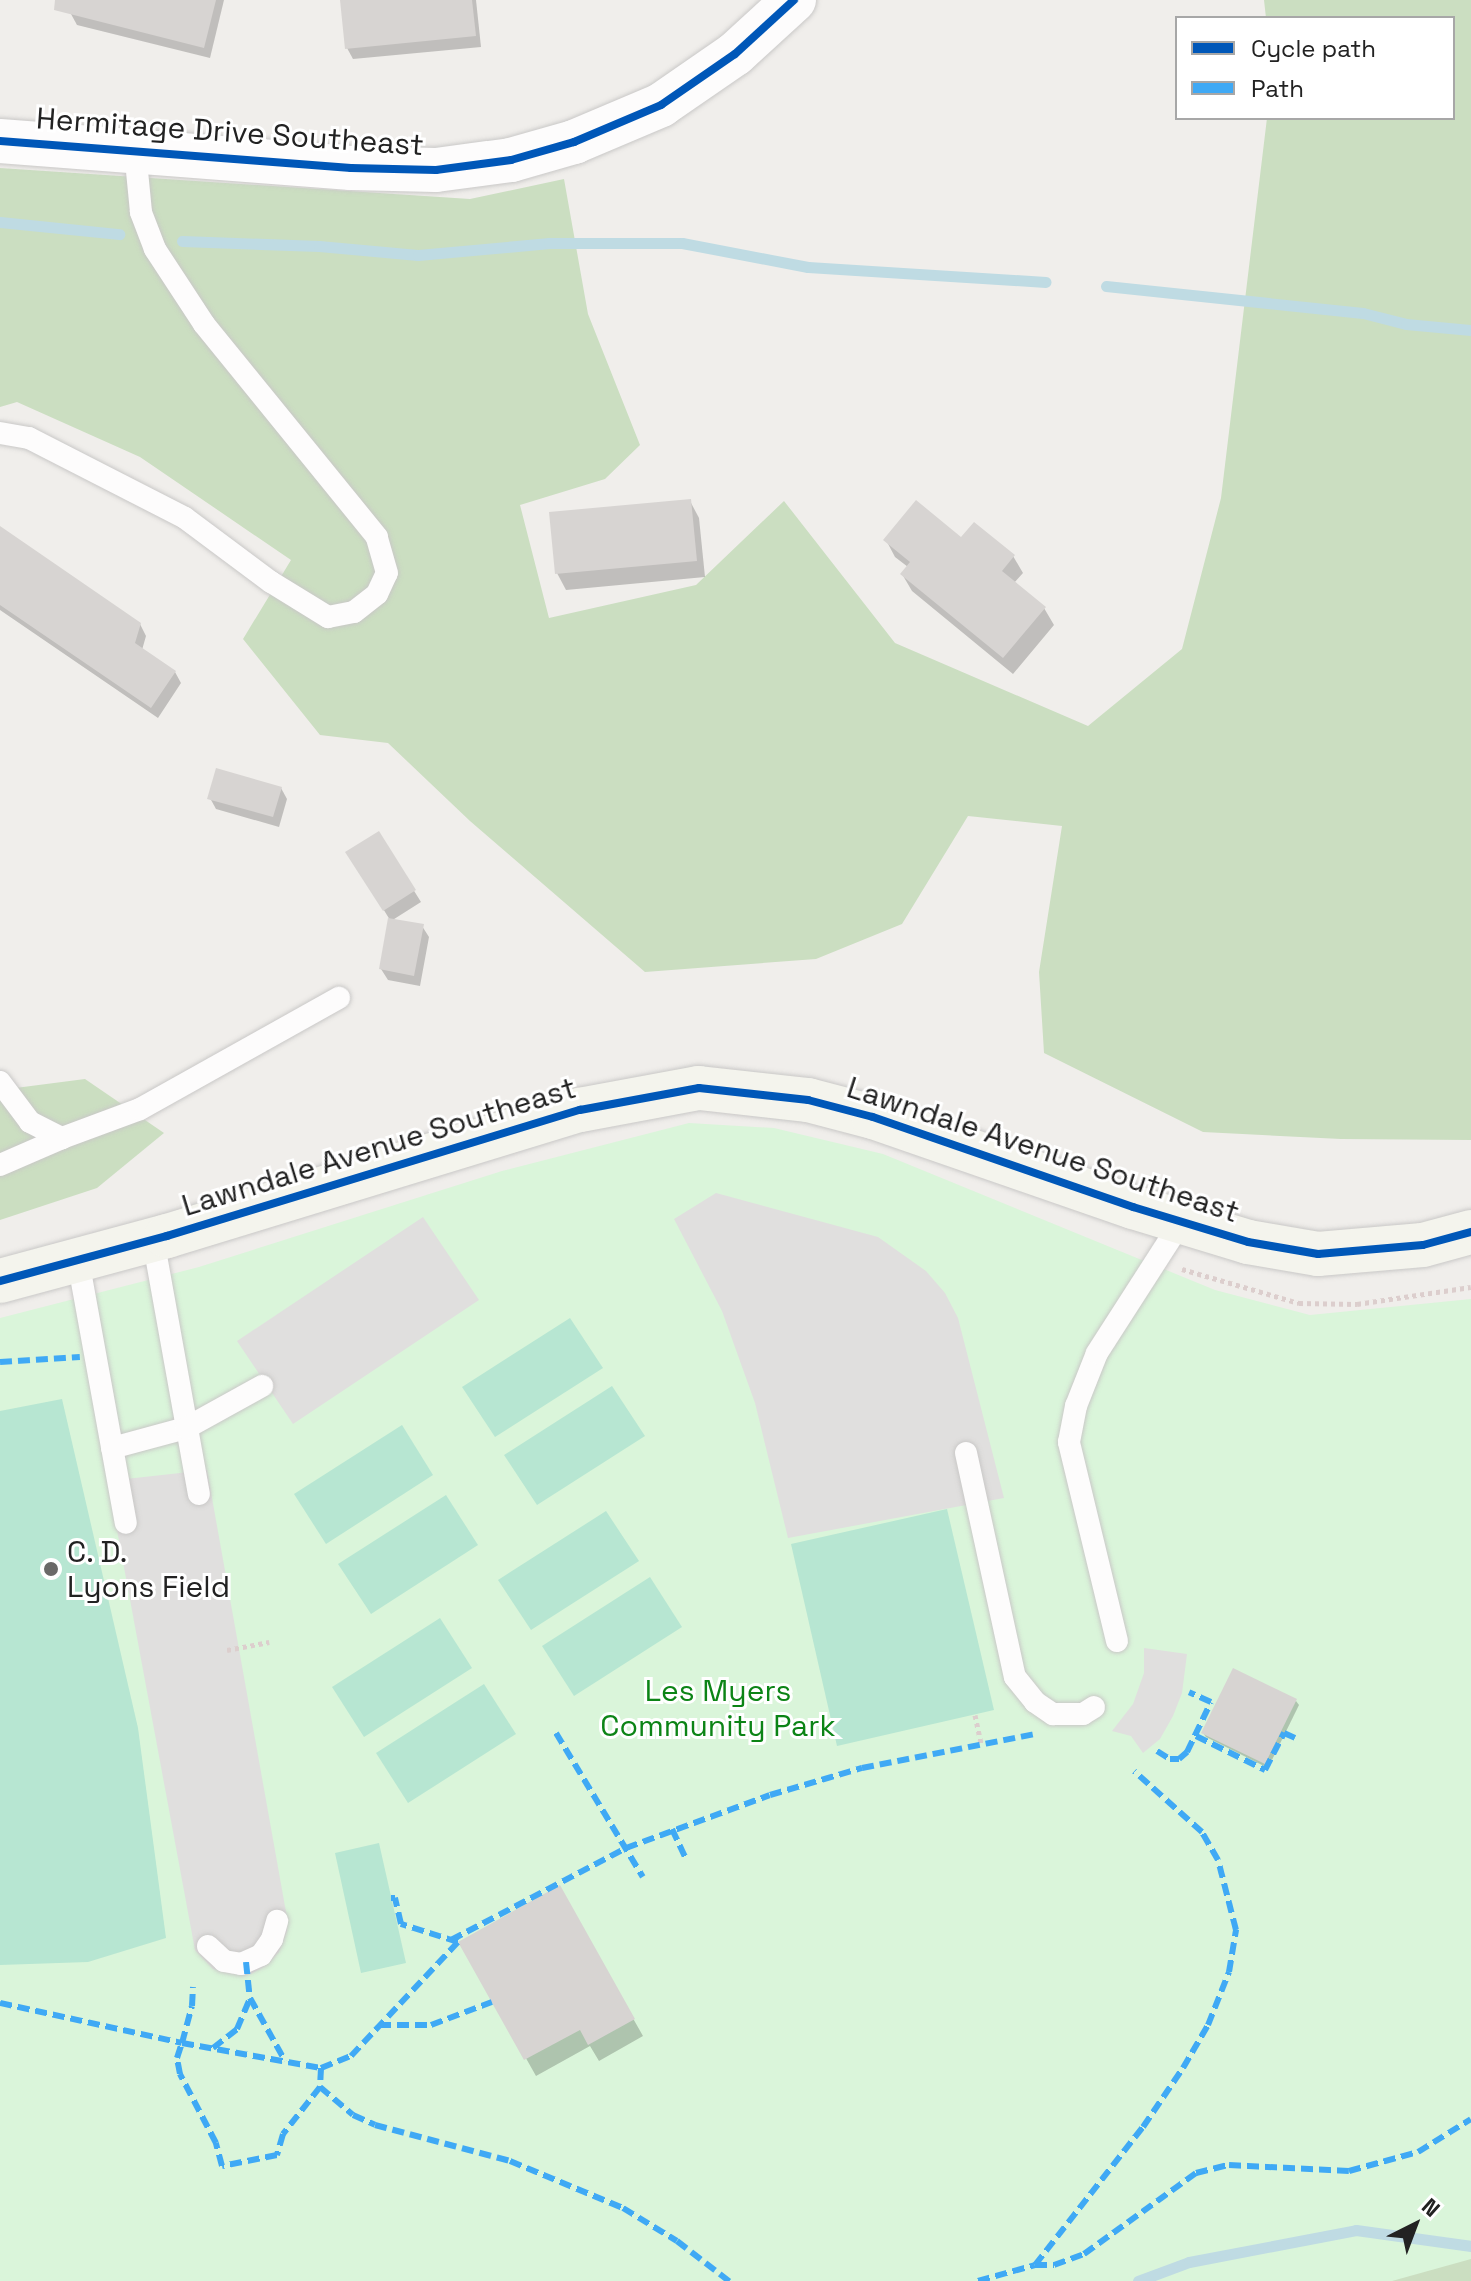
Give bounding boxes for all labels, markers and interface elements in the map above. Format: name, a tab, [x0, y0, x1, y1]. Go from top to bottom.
legend	[1175, 16, 1455, 120]
text: Cycle path	[1251, 33, 1376, 64]
text: Path	[1251, 73, 1304, 104]
street label: Hermitage Drive Southeast	[35, 100, 425, 164]
street label: Lawndale Avenue Southeast	[842, 1069, 1244, 1231]
street label: Lawndale Avenue Southeast	[177, 1070, 581, 1224]
place label: C. D. Lyons Field	[67, 1534, 230, 1604]
marker: C. D. Lyons Field	[42, 1560, 60, 1578]
park label: Les Myers Community Park	[600, 1673, 836, 1744]
north arrow	[1375, 2185, 1455, 2265]
text: N	[1416, 2192, 1446, 2223]

